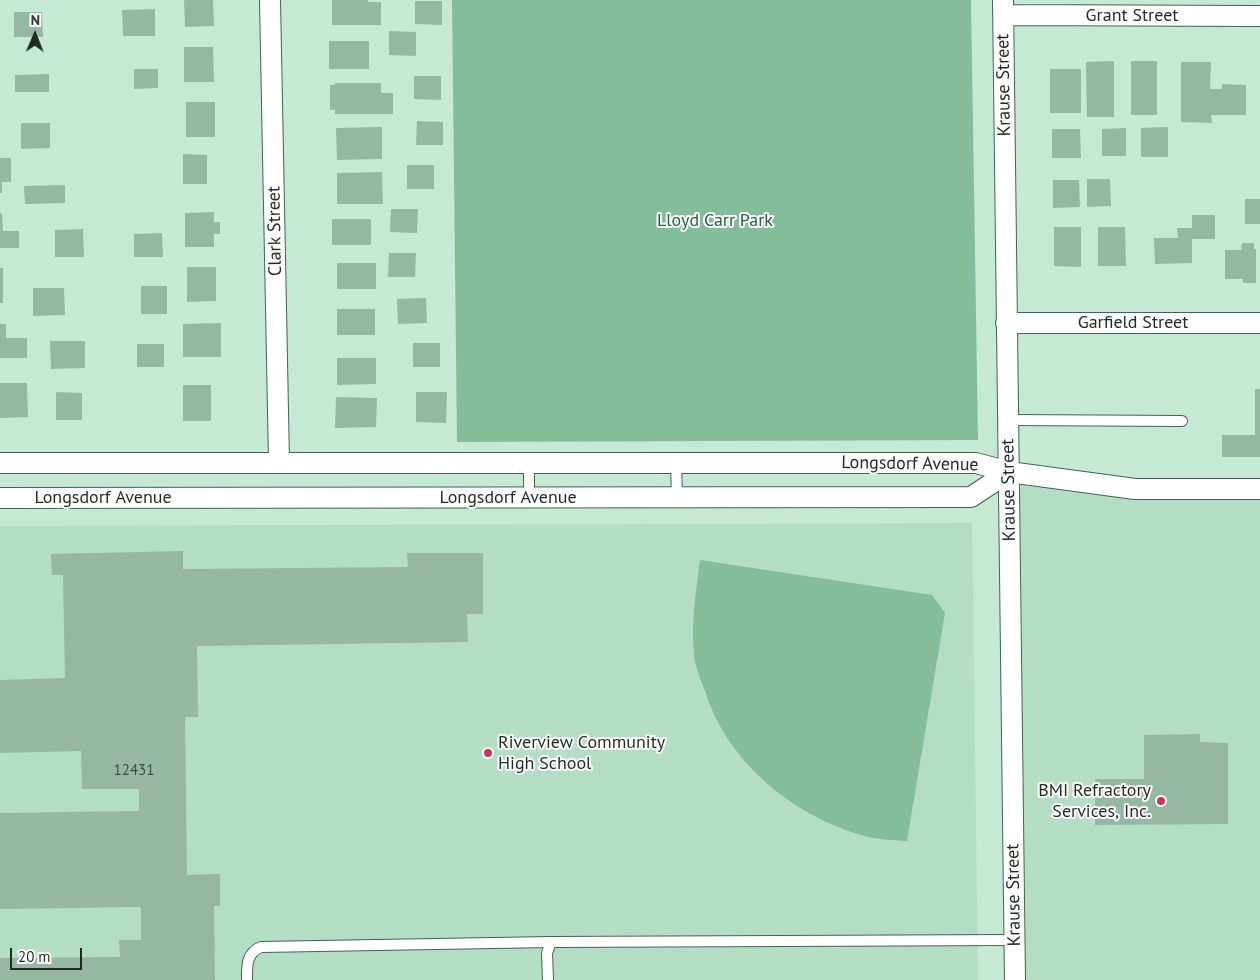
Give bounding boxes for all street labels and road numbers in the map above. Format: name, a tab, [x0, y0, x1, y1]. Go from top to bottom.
street label: Grant Street	[1086, 5, 1178, 27]
street label: Krause Street	[992, 33, 1016, 137]
street label: Clark Street	[263, 186, 287, 276]
street label: Garfield Street	[1078, 312, 1188, 334]
street label: Krause Street	[997, 438, 1021, 542]
street label: Longsdorf Avenue	[841, 452, 979, 476]
street label: Longsdorf Avenue	[34, 487, 172, 509]
street label: Longsdorf Avenue	[439, 487, 577, 509]
street label: Krause Street	[1002, 843, 1026, 947]

